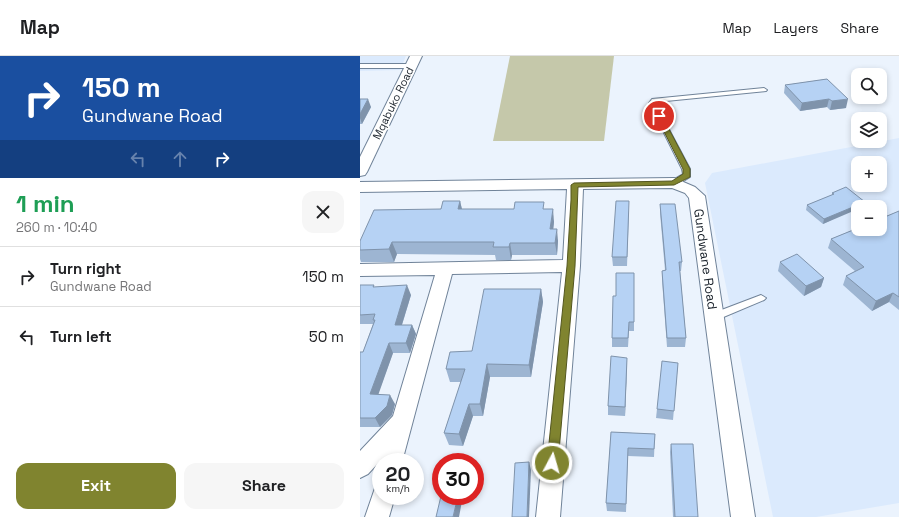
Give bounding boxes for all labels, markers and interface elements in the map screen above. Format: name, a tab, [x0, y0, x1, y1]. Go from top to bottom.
text: Map	[20, 15, 60, 40]
text: Map	[722, 19, 752, 37]
text: Layers	[774, 19, 818, 37]
text: Share	[840, 19, 879, 37]
street label: Mqabuko Road	[369, 64, 417, 142]
map controls	[851, 68, 887, 236]
button: search	[851, 68, 887, 104]
text: 150 m	[82, 69, 161, 105]
icon: right	[16, 72, 68, 124]
pin	[642, 99, 676, 133]
text: Gundwane Road	[82, 104, 223, 127]
icon: arrive	[648, 105, 670, 127]
button: layers	[851, 112, 887, 148]
icon: left	[127, 148, 149, 170]
icon: ahead	[169, 148, 191, 170]
icon: right	[211, 148, 233, 170]
button: +	[851, 156, 887, 192]
text: 1 min	[16, 188, 75, 219]
button: close	[302, 191, 344, 233]
button: −	[851, 200, 887, 236]
street label: Gundwane Road	[690, 208, 721, 311]
text: 260 m · 10:40	[16, 219, 97, 236]
text: Turn right	[50, 259, 121, 278]
icon: right	[16, 266, 38, 288]
text: 150 m	[302, 267, 344, 286]
text: Gundwane Road	[50, 278, 152, 295]
icon: left	[16, 326, 38, 348]
text: Turn left	[50, 327, 112, 346]
text: 50 m	[309, 327, 344, 346]
position arrow	[531, 442, 573, 484]
speed limit sign: 30	[432, 453, 484, 505]
text: 20	[386, 461, 410, 487]
button: Exit	[16, 463, 176, 509]
button: Share	[184, 463, 344, 509]
text: km/h	[386, 482, 410, 495]

